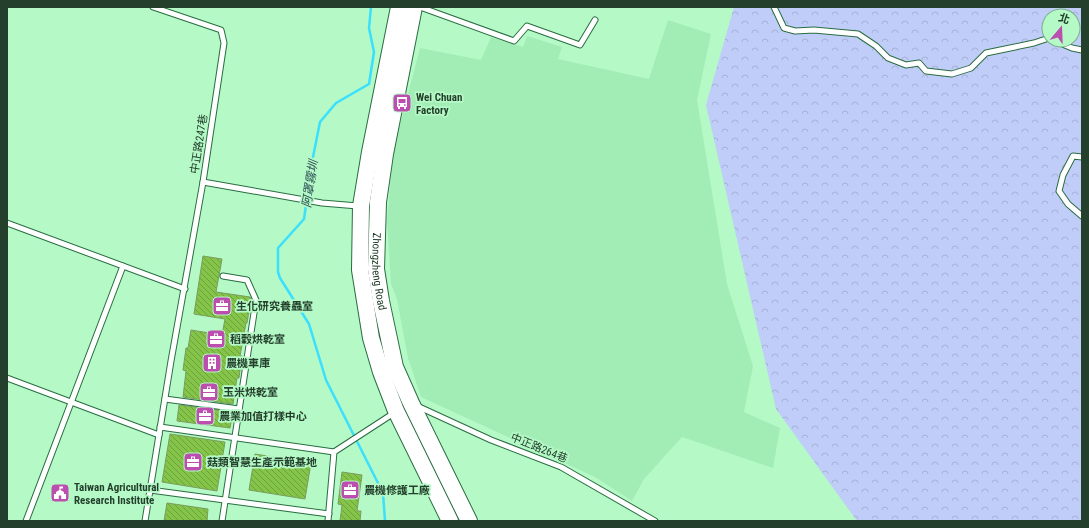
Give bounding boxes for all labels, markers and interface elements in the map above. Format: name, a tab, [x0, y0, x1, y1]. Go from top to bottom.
north arrow	[1041, 8, 1081, 48]
text: 北	[1057, 11, 1071, 27]
place label: Wei Chuan Factory	[416, 91, 462, 117]
bus stop icon: Wei Chuan Factory	[391, 92, 413, 114]
street label: 中正路247巷	[188, 113, 210, 175]
water label: 阿罩霧圳	[299, 157, 321, 209]
street label: Zhongzheng Road	[369, 232, 389, 311]
office icon: 生化研究養蟲室	[211, 295, 233, 317]
place label: 生化研究養蟲室	[236, 300, 313, 313]
office icon: 稻穀烘乾室	[205, 328, 227, 350]
place label: 稻穀烘乾室	[230, 333, 285, 346]
building icon: 農機車庫	[201, 352, 223, 374]
place label: 農機車庫	[226, 357, 270, 370]
office icon: 玉米烘乾室	[198, 381, 220, 403]
place label: 玉米烘乾室	[223, 386, 278, 399]
office icon: 農業加值打樣中心	[194, 405, 216, 427]
place label: 農業加值打樣中心	[219, 410, 307, 423]
street label: 中正路264巷	[509, 431, 569, 465]
office icon: 菇類智慧生產示範基地	[182, 451, 204, 473]
place label: 菇類智慧生產示範基地	[207, 456, 317, 469]
office icon: 農機修護工廠	[339, 479, 361, 501]
place label: Taiwan Agricultural Research Institute	[74, 481, 159, 507]
public building icon: Taiwan Agricultural Research Institute	[49, 482, 71, 504]
place label: 農機修護工廠	[364, 484, 430, 497]

